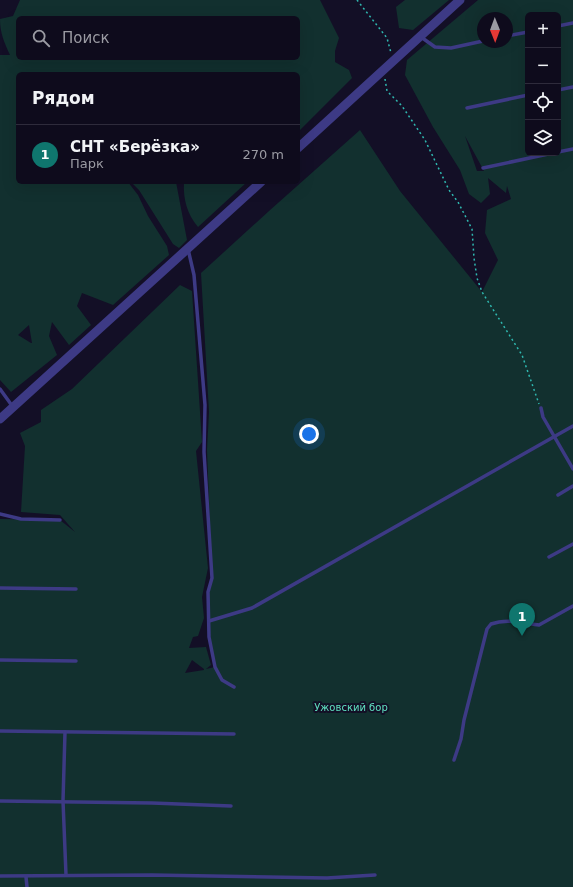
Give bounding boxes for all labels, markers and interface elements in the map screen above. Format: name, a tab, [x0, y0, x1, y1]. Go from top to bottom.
north arrow	[477, 12, 513, 48]
map controls	[525, 12, 561, 156]
button: +	[525, 12, 561, 48]
search box	[16, 16, 300, 60]
icon: search	[30, 27, 52, 49]
text: Поиск	[62, 29, 110, 47]
button: −	[525, 48, 561, 84]
button: locate	[525, 84, 561, 120]
text: Рядом	[32, 88, 95, 108]
button: layers	[525, 120, 561, 156]
text: СНТ «Берёзка»	[70, 138, 200, 156]
text: 1	[40, 147, 50, 162]
text: 270 m	[242, 147, 284, 162]
text: Парк	[70, 156, 104, 171]
your location	[299, 424, 319, 444]
pin: 1	[509, 603, 535, 636]
park label: Ужовский бор	[314, 702, 388, 713]

